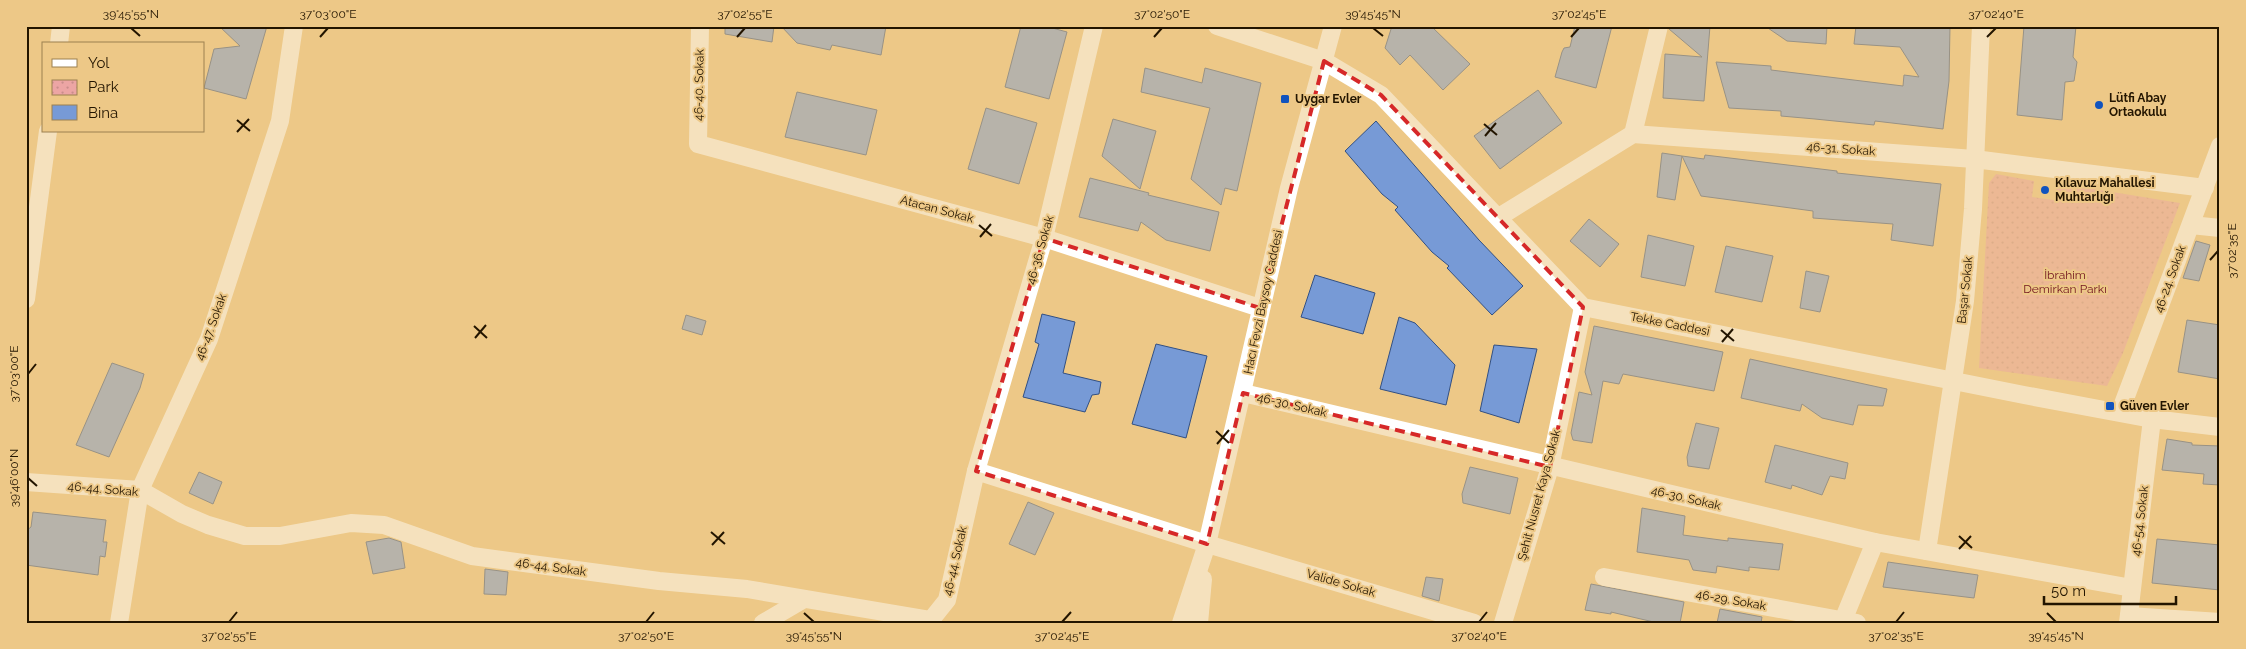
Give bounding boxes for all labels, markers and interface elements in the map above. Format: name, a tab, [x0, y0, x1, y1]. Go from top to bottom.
text: 39°45'55"N	[103, 7, 159, 21]
text: 37°03'00"E	[299, 7, 357, 21]
text: 37°02'55"E	[717, 7, 773, 21]
text: 37°02'50"E	[1134, 7, 1190, 21]
text: 39°45'45"N	[1345, 7, 1401, 21]
text: 37°02'45"E	[1552, 7, 1606, 21]
text: 37°02'40"E	[1968, 7, 2024, 21]
legend	[42, 42, 205, 132]
street label: 46-40. Sokak	[691, 48, 707, 121]
text: Yol	[88, 54, 110, 72]
text: Park	[88, 78, 119, 96]
place label: Lütfi Abay Ortaokulu	[2109, 91, 2167, 119]
place label: Uygar Evler	[1295, 92, 1362, 106]
marker: Uygar Evler	[1279, 93, 1291, 105]
marker: Lütfi Abay Ortaokulu	[2093, 99, 2105, 111]
text: Bina	[88, 104, 118, 122]
street label: 46-31. Sokak	[1806, 140, 1877, 158]
place label: Kılavuz Mahallesi Muhtarlığı	[2055, 176, 2154, 204]
marker: Kılavuz Mahallesi Muhtarlığı	[2039, 184, 2051, 196]
street label: Atacan Sokak	[899, 192, 976, 226]
street label: 46-36. Sokak	[1023, 213, 1057, 286]
text: 37°02'35"E	[2225, 223, 2239, 279]
street label: Hacı Fevzi Baysoy Caddesi	[1241, 229, 1285, 375]
street label: 46-24. Sokak	[2151, 243, 2189, 315]
street label: Başar Sokak	[1955, 255, 1976, 324]
park label: İbrahim Demirkan Parkı	[2023, 268, 2107, 296]
street label: 46-47. Sokak	[192, 291, 230, 362]
street label: Tekke Caddesi	[1629, 309, 1711, 339]
text: 37°03'00"E	[7, 345, 21, 403]
street label: 46-30. Sokak	[1256, 390, 1329, 420]
place label: Güven Evler	[2120, 399, 2190, 413]
marker: Güven Evler	[2104, 400, 2116, 412]
street label: Şehit Nusret Kaya Sokak	[1515, 427, 1563, 562]
text: 39°46'00"N	[7, 449, 21, 507]
street label: 46-44. Sokak	[67, 479, 140, 499]
street label: 46-30. Sokak	[1650, 483, 1723, 513]
street label: 46-54. Sokak	[2129, 484, 2151, 557]
street label: 46-44. Sokak	[940, 524, 970, 597]
street label: 46-44. Sokak	[515, 555, 588, 579]
street label: Valide Sokak	[1305, 566, 1378, 600]
scale bar	[2044, 574, 2176, 606]
text: 50 m	[2051, 582, 2086, 600]
street label: 46-29. Sokak	[1695, 587, 1768, 613]
text: 37°02'55"E	[201, 629, 257, 643]
text: 37°02'50"E	[618, 629, 674, 643]
text: 39°45'55"N	[786, 629, 842, 643]
text: 37°02'45"E	[1035, 629, 1089, 643]
text: 37°02'40"E	[1451, 629, 1507, 643]
text: 37°02'35"E	[1868, 629, 1924, 643]
text: 39°45'45"N	[2028, 629, 2084, 643]

